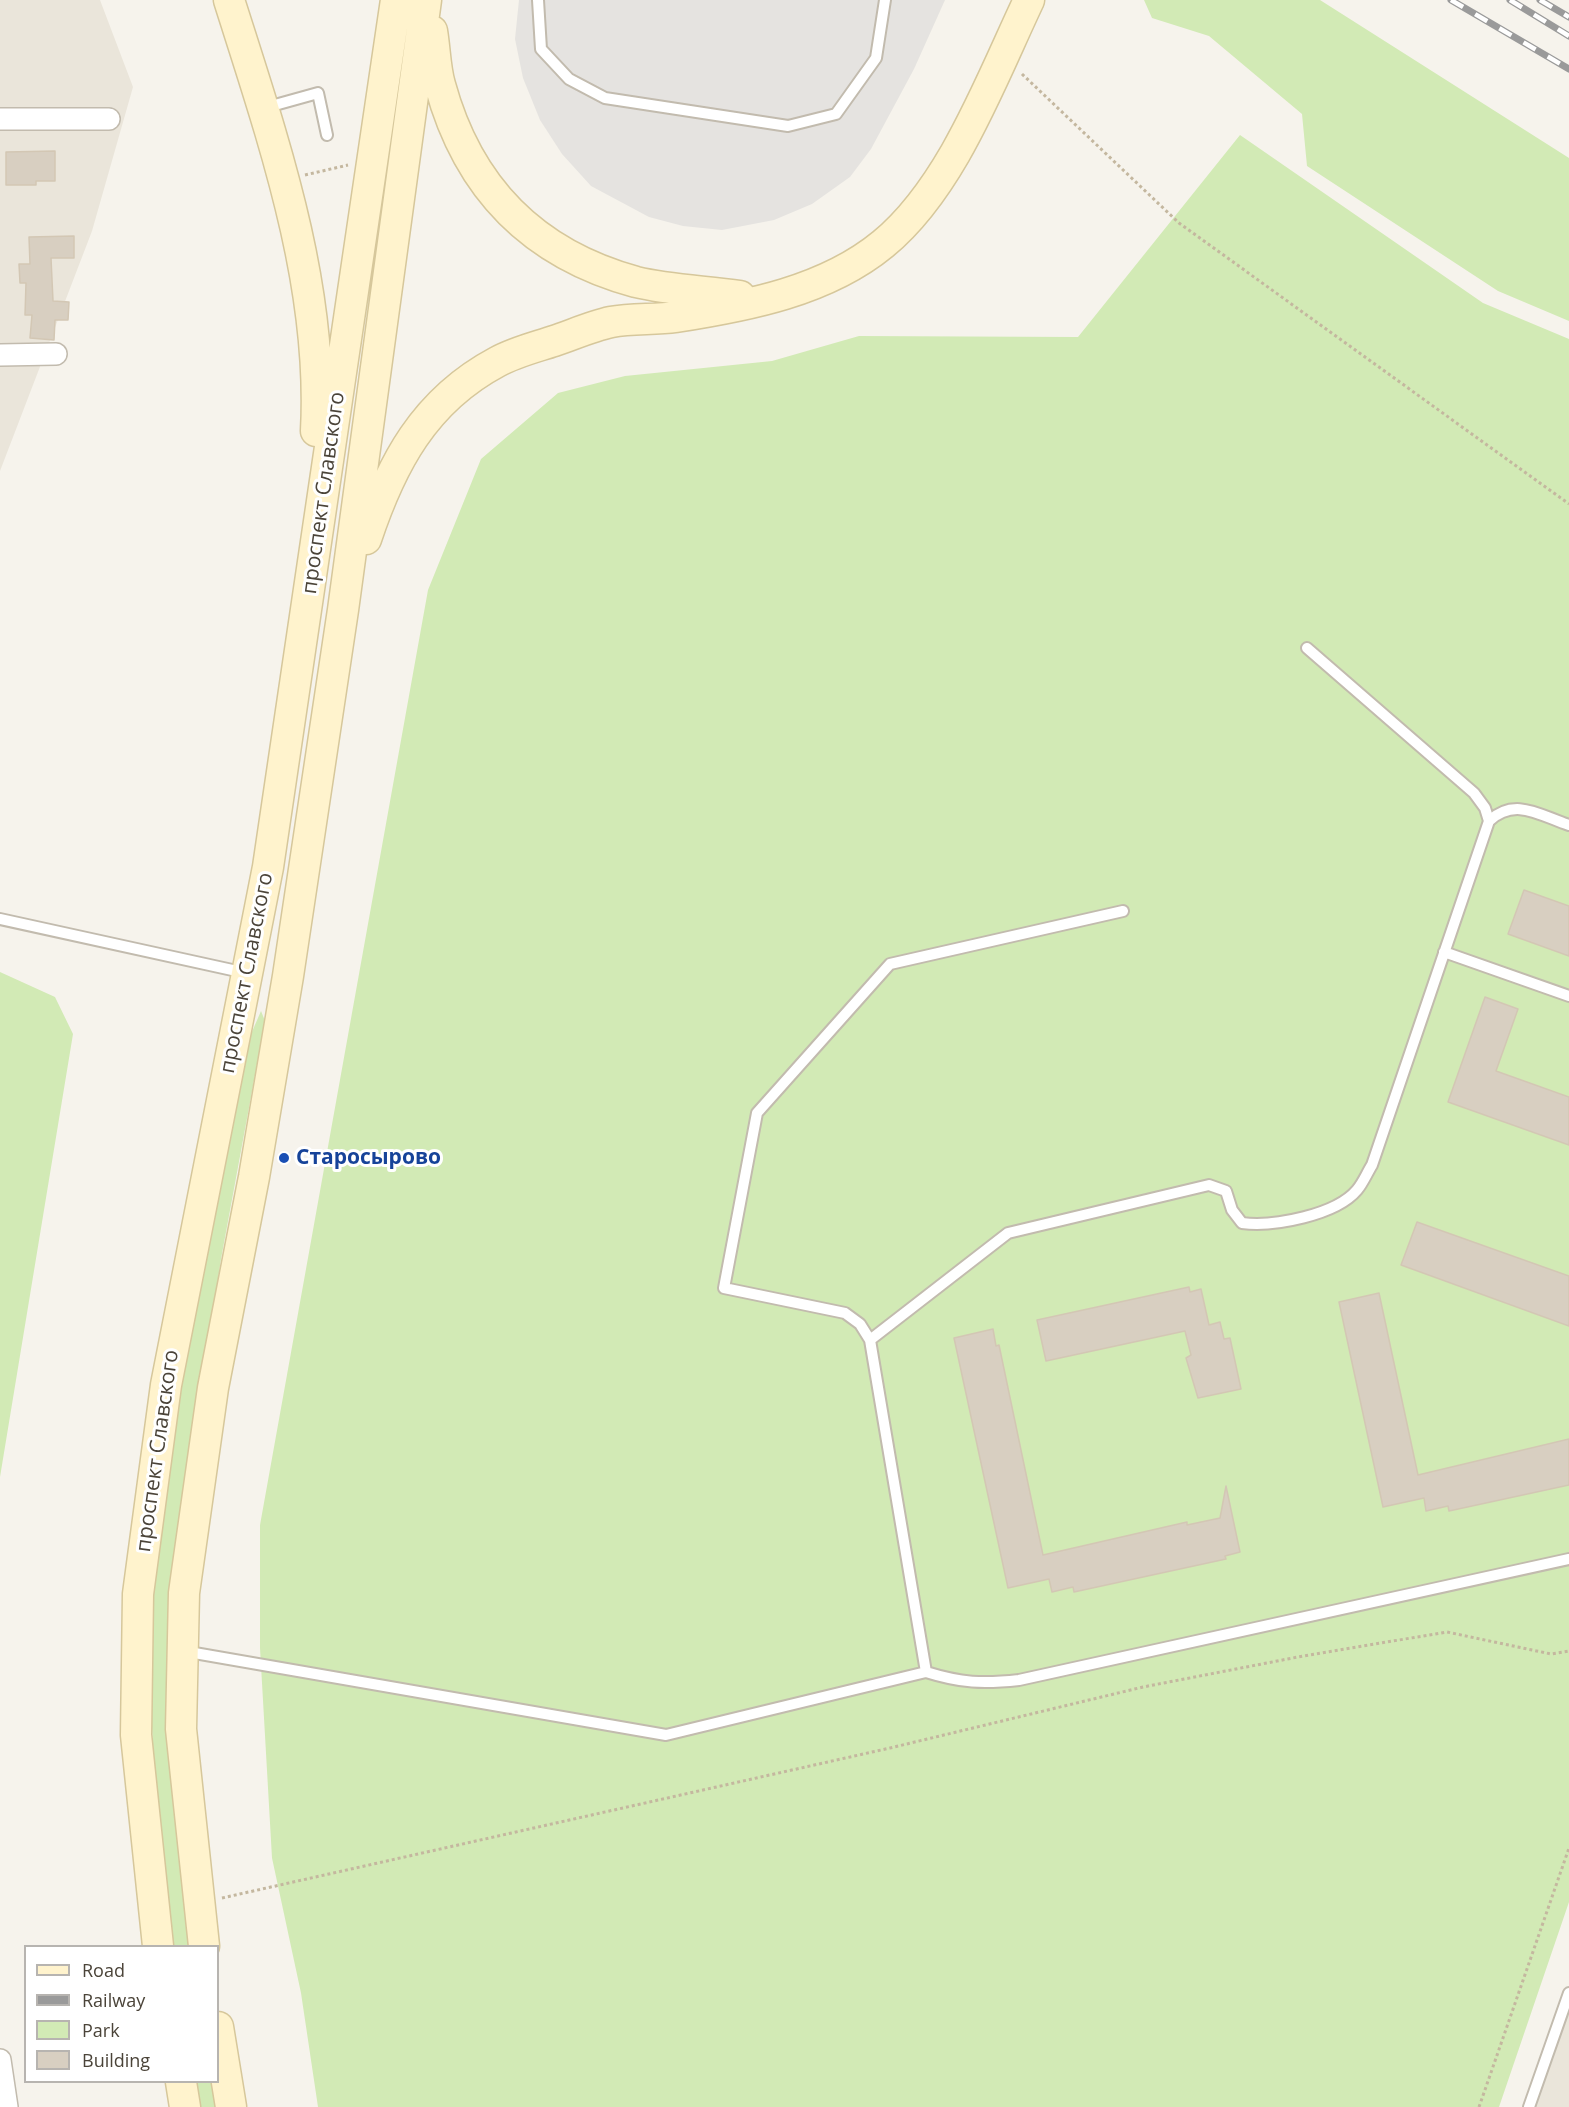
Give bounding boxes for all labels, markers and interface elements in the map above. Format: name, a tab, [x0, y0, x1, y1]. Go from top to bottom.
street label: проспект Славского	[297, 390, 351, 596]
street label: проспект Славского	[215, 871, 279, 1075]
place label: Старосырово	[296, 1145, 441, 1171]
marker: Старосырово	[277, 1151, 291, 1165]
street label: проспект Славского	[131, 1348, 185, 1554]
legend	[24, 1945, 219, 2083]
text: Road	[82, 1958, 125, 1982]
text: Railway	[82, 1988, 145, 2012]
text: Park	[82, 2018, 120, 2042]
text: Building	[82, 2048, 150, 2072]

